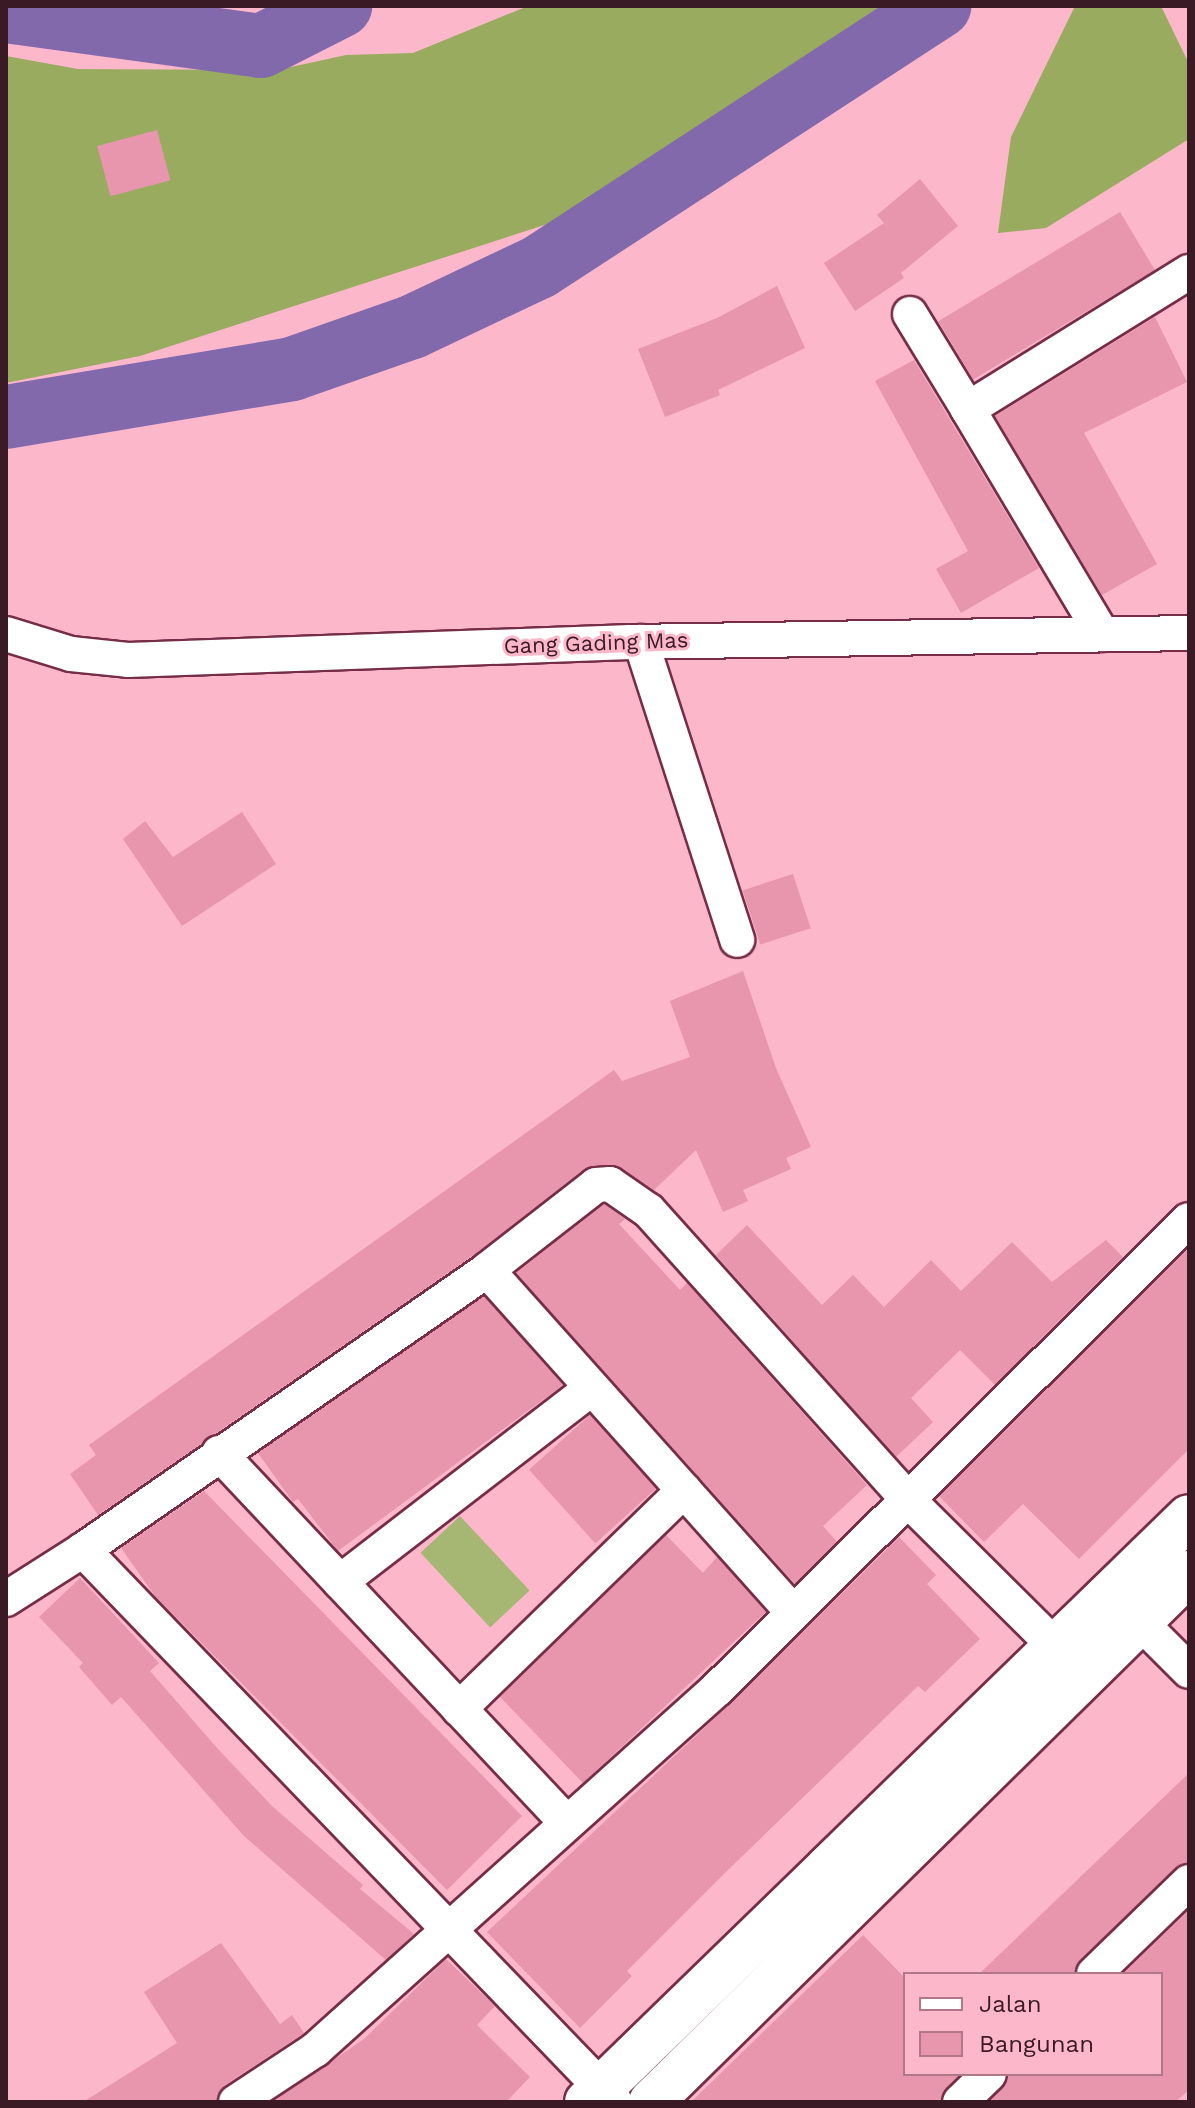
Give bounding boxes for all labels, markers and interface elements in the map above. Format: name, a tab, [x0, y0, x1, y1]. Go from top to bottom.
street label: Gang Gading Mas	[503, 627, 689, 659]
legend	[903, 1972, 1163, 2076]
text: Jalan	[979, 1990, 1042, 2018]
text: Bangunan	[979, 2030, 1094, 2058]

